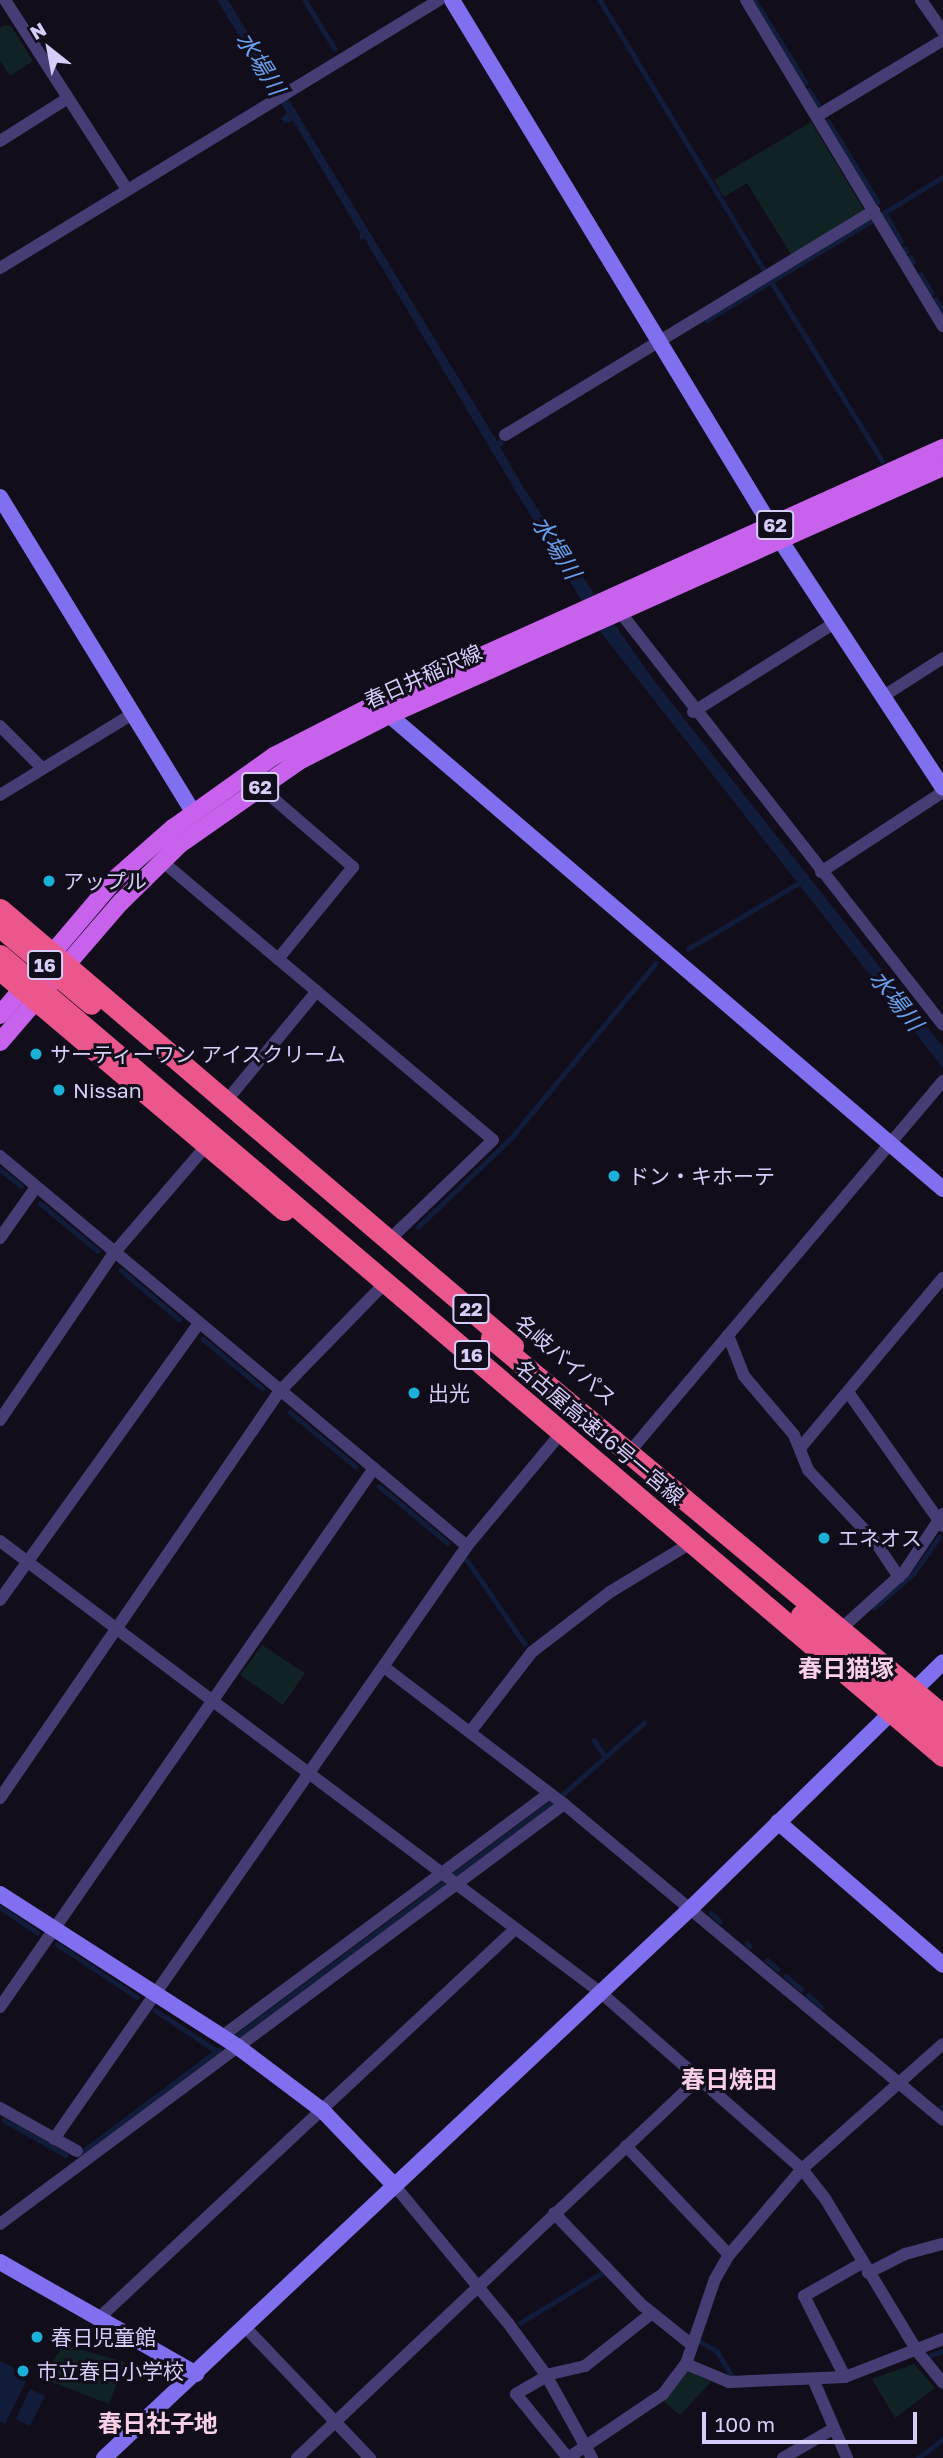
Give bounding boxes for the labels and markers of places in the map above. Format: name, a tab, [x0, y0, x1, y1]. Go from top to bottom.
place label: アップル	[63, 868, 147, 894]
marker: アップル	[41, 873, 57, 889]
place label: サーティーワン アイスクリーム	[50, 1041, 349, 1067]
marker: サーティーワン アイスクリーム	[28, 1046, 44, 1062]
place label: Nissan	[73, 1077, 142, 1103]
marker: Nissan	[51, 1082, 67, 1098]
place label: ドン・キホーテ	[628, 1163, 775, 1189]
marker: ドン・キホーテ	[606, 1168, 622, 1184]
place label: 出光	[428, 1380, 470, 1406]
marker: 出光	[406, 1385, 422, 1401]
place label: エネオス	[838, 1525, 922, 1551]
marker: エネオス	[816, 1530, 832, 1546]
place label: 春日児童館	[51, 2324, 156, 2350]
marker: 春日児童館	[29, 2329, 45, 2345]
place label: 市立春日小学校	[37, 2358, 184, 2384]
marker: 市立春日小学校	[15, 2363, 31, 2379]

